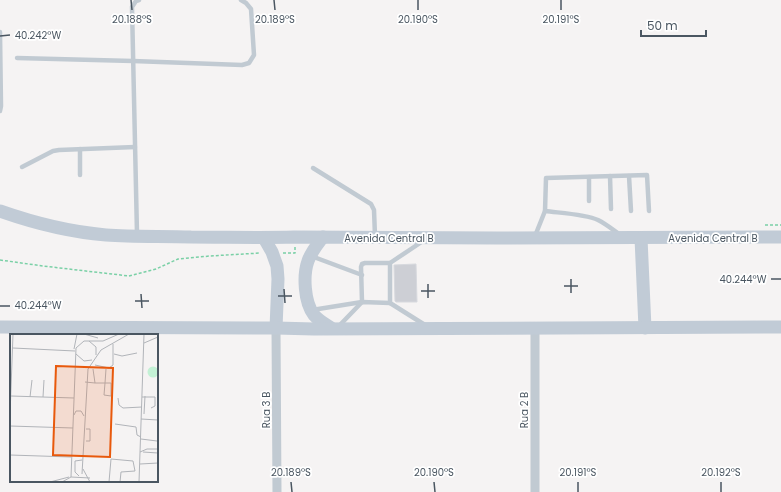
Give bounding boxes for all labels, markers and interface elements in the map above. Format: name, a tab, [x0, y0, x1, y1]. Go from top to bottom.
text: 20.188°S	[112, 12, 152, 27]
text: 20.189°S	[255, 12, 295, 27]
text: 20.190°S	[398, 12, 438, 27]
text: 20.191°S	[543, 12, 580, 27]
scale bar	[641, 12, 706, 38]
text: 50 m	[647, 17, 678, 34]
text: 40.242°W	[15, 28, 61, 43]
street label: Avenida Central B	[344, 231, 434, 246]
street label: Avenida Central B	[668, 231, 758, 246]
text: 40.244°W	[720, 272, 767, 287]
text: 40.244°W	[15, 298, 62, 313]
inset map	[10, 334, 158, 482]
street label: Rua 3 B	[259, 392, 274, 428]
street label: Rua 2 B	[517, 392, 532, 428]
text: 20.189°S	[271, 465, 311, 480]
text: 20.190°S	[414, 465, 454, 480]
text: 20.191°S	[560, 465, 597, 480]
text: 20.192°S	[701, 465, 741, 480]

